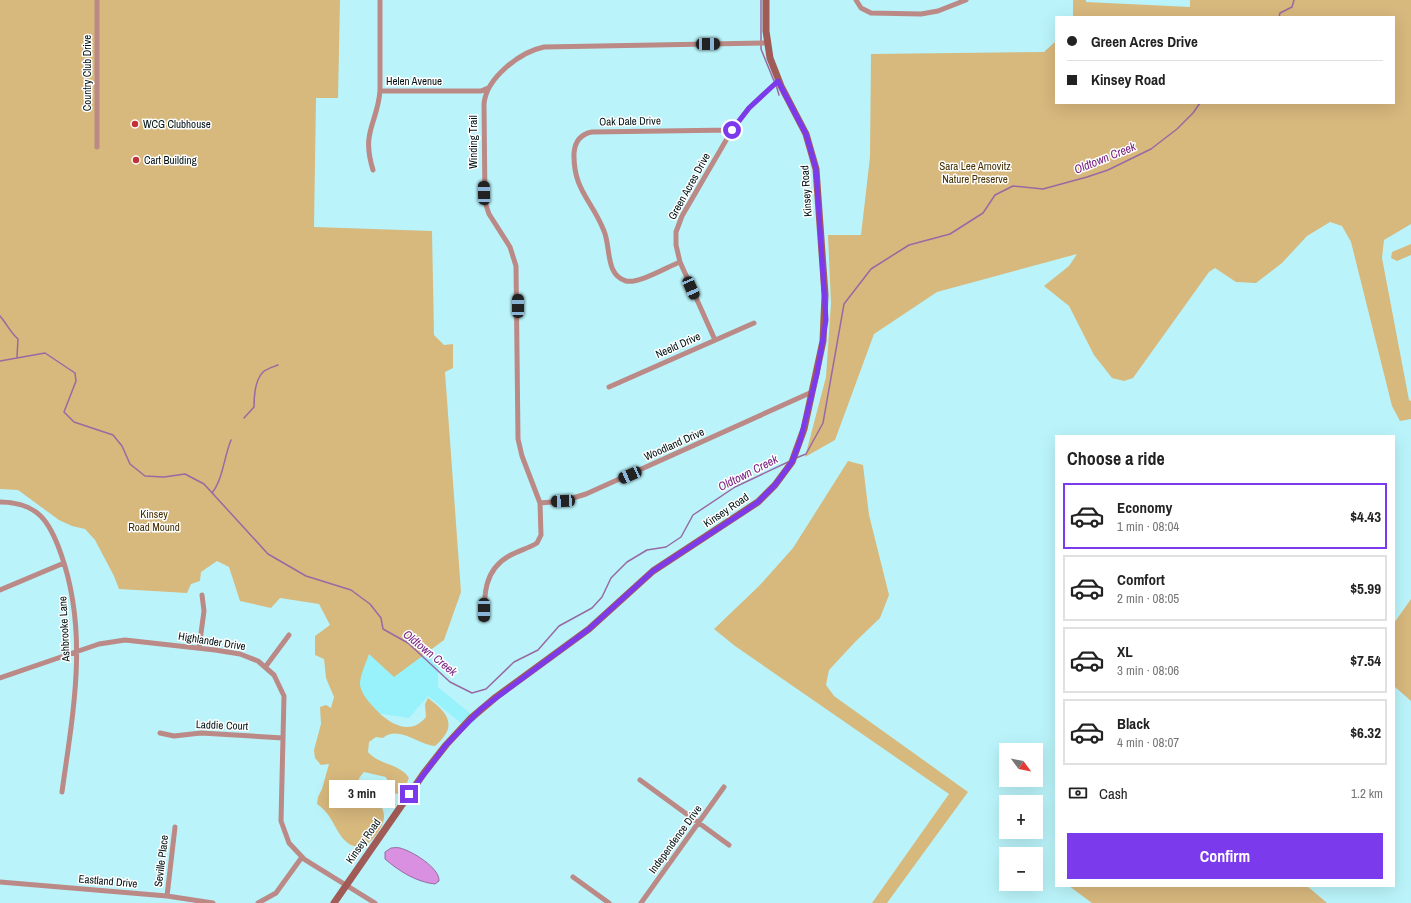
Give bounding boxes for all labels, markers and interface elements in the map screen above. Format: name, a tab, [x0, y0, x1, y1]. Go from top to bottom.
text: Green Acres Drive	[1091, 31, 1198, 52]
street label: Country Club Drive	[80, 35, 94, 111]
car	[696, 38, 720, 50]
text: Kinsey Road	[1091, 69, 1166, 90]
street label: Helen Avenue	[386, 74, 442, 88]
street label: Oak Dale Drive	[599, 113, 661, 129]
street label: Winding Trail	[466, 115, 480, 169]
place label: WCG Clubhouse	[143, 117, 211, 131]
marker: WCG Clubhouse	[130, 119, 140, 129]
route start	[723, 121, 741, 139]
water label: Oldtown Creek	[1072, 138, 1139, 178]
street label: Green Acres Drive	[665, 150, 713, 222]
place label: Cart Building	[144, 153, 197, 167]
marker: Cart Building	[131, 155, 141, 165]
park label: Sara Lee Arnovitz Nature Preserve	[939, 159, 1011, 186]
street label: Kinsey Road	[797, 165, 815, 217]
car	[478, 181, 490, 205]
car	[681, 275, 701, 301]
car	[512, 294, 524, 318]
street label: Neeld Drive	[653, 329, 703, 361]
street label: Woodland Drive	[642, 424, 706, 464]
text: Choose a ride	[1067, 446, 1165, 471]
water label: Oldtown Creek	[715, 451, 782, 495]
car	[617, 465, 643, 485]
street label: Kinsey Road	[701, 490, 751, 530]
car	[551, 494, 575, 508]
text: Economy	[1117, 497, 1172, 518]
icon: car	[1069, 498, 1105, 534]
text: $4.43	[1350, 506, 1381, 527]
park label: Kinsey Road Mound	[128, 507, 180, 534]
text: 1 min · 08:04	[1117, 518, 1179, 535]
text: Comfort	[1117, 569, 1165, 590]
icon: car	[1069, 570, 1105, 606]
text: $5.99	[1350, 578, 1381, 599]
text: 2 min · 08:05	[1117, 590, 1179, 607]
street label: Ashbrooke Lane	[55, 596, 73, 663]
car	[478, 598, 490, 622]
water label: Oldtown Creek	[400, 626, 461, 680]
street label: Highlander Drive	[177, 629, 247, 653]
text: XL	[1117, 641, 1133, 662]
icon: car	[1069, 642, 1105, 678]
text: $7.54	[1350, 650, 1381, 671]
text: 3 min · 08:06	[1117, 662, 1179, 679]
text: Black	[1117, 713, 1150, 734]
icon: car	[1069, 714, 1105, 750]
street label: Laddie Court	[196, 717, 249, 733]
text: $6.32	[1350, 722, 1381, 743]
text: 4 min · 08:07	[1117, 734, 1179, 751]
north arrow	[999, 743, 1043, 787]
map controls	[999, 743, 1043, 891]
callout: 3 min	[329, 780, 395, 808]
icon: cash	[1067, 782, 1089, 804]
text: Cash	[1099, 783, 1128, 804]
text: 3 min	[348, 785, 376, 802]
route end	[400, 785, 418, 803]
text: 1.2 km	[1351, 785, 1383, 802]
button: +	[999, 795, 1043, 839]
street label: Independence Drive	[645, 802, 705, 876]
street label: Kinsey Road	[342, 816, 384, 866]
button: Confirm	[1067, 833, 1383, 879]
street label: Seville Place	[151, 834, 171, 888]
button: −	[999, 847, 1043, 891]
street label: Eastland Drive	[78, 871, 138, 891]

